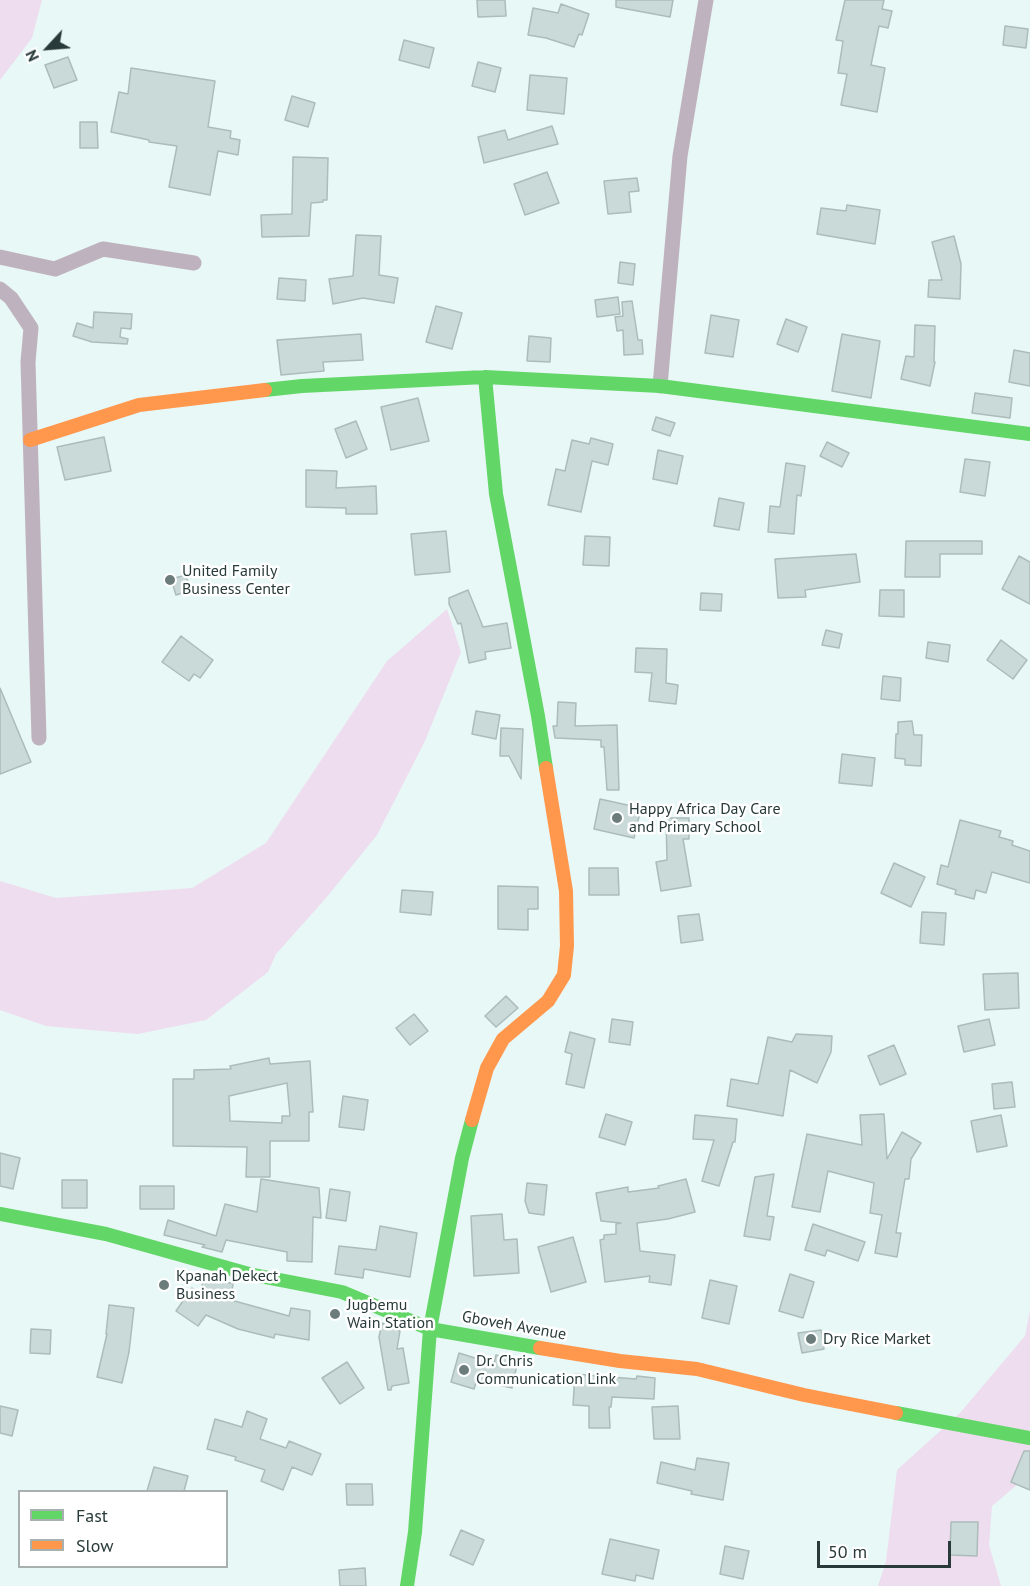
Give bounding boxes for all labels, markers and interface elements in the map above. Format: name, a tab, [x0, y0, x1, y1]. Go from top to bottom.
north arrow	[18, 18, 78, 78]
text: N	[21, 47, 43, 65]
place label: United Family Business Center	[182, 561, 290, 599]
marker: United Family Business Center	[163, 573, 177, 587]
place label: Happy Africa Day Care and Primary School	[629, 799, 781, 837]
marker: Happy Africa Day Care and Primary School	[610, 811, 624, 825]
place label: Kpanah Dekect Business	[176, 1266, 278, 1304]
marker: Kpanah Dekect Business	[157, 1278, 171, 1292]
place label: Jugbemu Wain Station	[347, 1295, 434, 1333]
marker: Jugbemu Wain Station	[328, 1307, 342, 1321]
street label: Gboveh Avenue	[460, 1307, 568, 1345]
place label: Dry Rice Market	[823, 1329, 931, 1349]
marker: Dry Rice Market	[804, 1332, 818, 1346]
place label: Dr. Chris Communication Link	[476, 1351, 616, 1389]
marker: Dr. Chris Communication Link	[457, 1363, 471, 1377]
legend	[18, 1490, 228, 1568]
text: Fast	[76, 1504, 108, 1527]
scale bar	[820, 1529, 954, 1567]
text: Slow	[76, 1534, 114, 1557]
text: 50 m	[828, 1540, 867, 1563]

